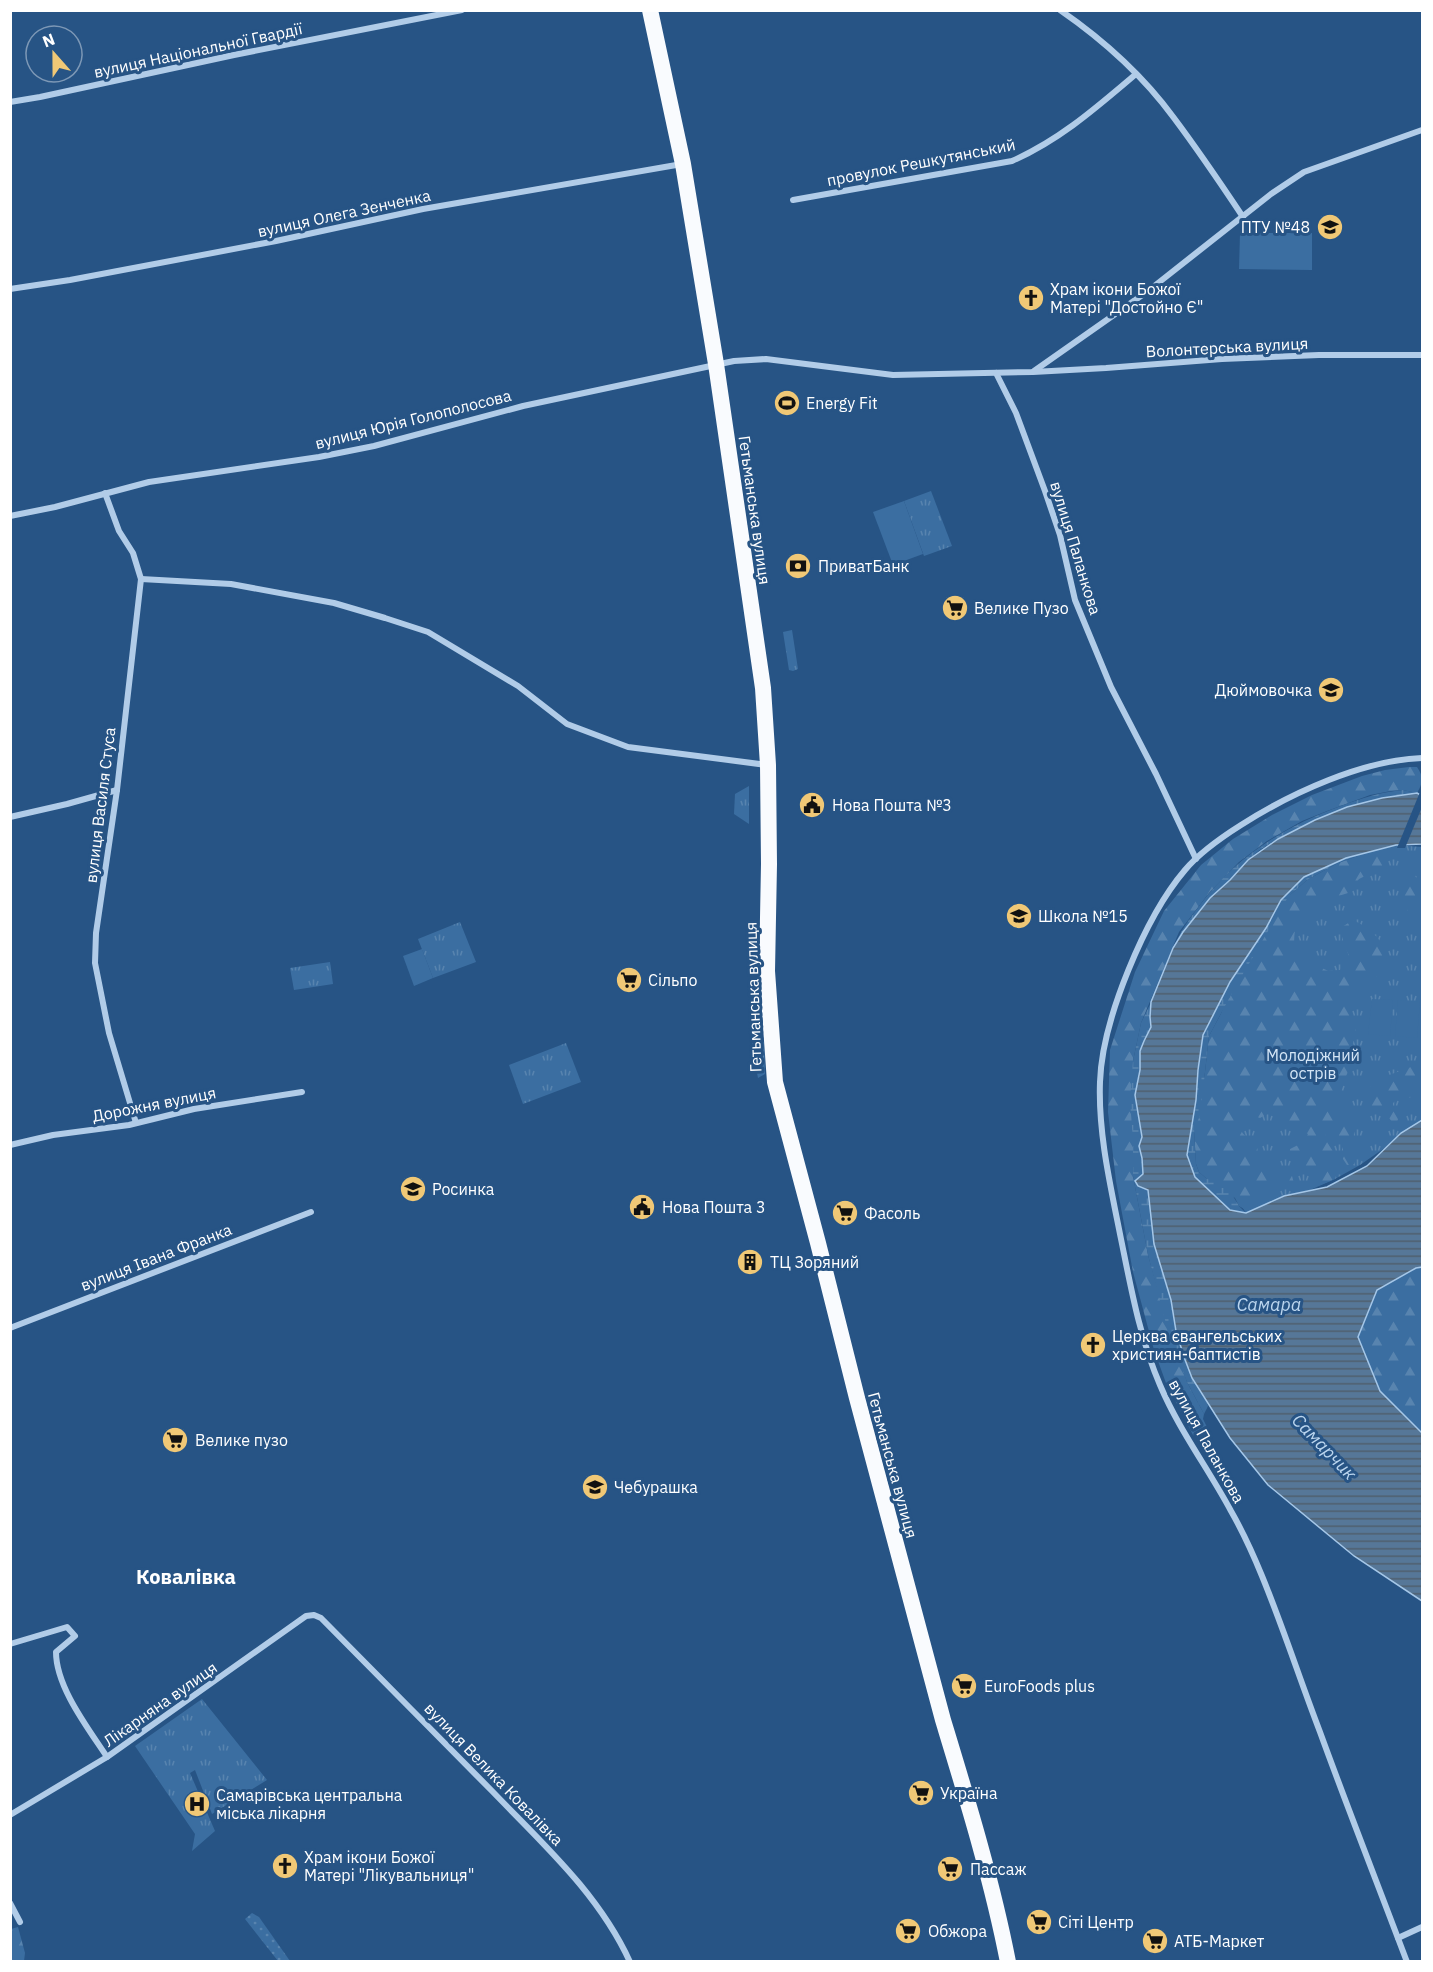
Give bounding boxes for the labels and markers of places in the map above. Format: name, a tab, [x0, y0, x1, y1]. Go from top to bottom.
school or university icon: ПТУ №48	[1315, 212, 1345, 242]
place label: ПТУ №48	[1241, 217, 1310, 237]
place label: Храм ікони Божої Матері "Достойно Є"	[1050, 279, 1203, 317]
church icon: Храм ікони Божої Матері "Достойно Є"	[1016, 283, 1046, 313]
sports icon: Energy Fit	[772, 388, 802, 418]
place label: Energy Fit	[806, 393, 878, 413]
bank icon: ПриватБанк	[783, 551, 813, 581]
place label: ПриватБанк	[818, 556, 910, 576]
supermarket icon: Велике Пузо	[940, 593, 970, 623]
place label: Велике Пузо	[974, 598, 1069, 618]
school or university icon: Дюймовочка	[1316, 675, 1346, 705]
place label: Дюймовочка	[1215, 680, 1312, 700]
public building icon: Нова Пошта №3	[797, 790, 827, 820]
place label: Нова Пошта №3	[832, 795, 952, 815]
school or university icon: Школа №15	[1004, 901, 1034, 931]
place label: Школа №15	[1038, 906, 1128, 926]
supermarket icon: Сільпо	[614, 965, 644, 995]
place label: Сільпо	[648, 970, 697, 990]
school or university icon: Росинка	[398, 1174, 428, 1204]
place label: Росинка	[432, 1179, 495, 1199]
public building icon: Нова Пошта 3	[627, 1192, 657, 1222]
place label: Нова Пошта 3	[662, 1197, 766, 1217]
supermarket icon: Фасоль	[830, 1198, 860, 1228]
place label: Фасоль	[864, 1203, 920, 1223]
building icon: ТЦ Зоряний	[735, 1247, 765, 1277]
place label: ТЦ Зоряний	[770, 1252, 859, 1272]
place label: Церква євангельських християн-баптистів	[1112, 1326, 1282, 1364]
church icon: Церква євангельських християн-баптистів	[1078, 1330, 1108, 1360]
supermarket icon: Велике пузо	[160, 1425, 190, 1455]
place label: Велике пузо	[195, 1430, 288, 1450]
school or university icon: Чебурашка	[580, 1472, 610, 1502]
place label: Чебурашка	[614, 1477, 698, 1497]
supermarket icon: EuroFoods plus	[949, 1671, 979, 1701]
place label: EuroFoods plus	[984, 1676, 1095, 1696]
supermarket icon: Україна	[906, 1778, 936, 1808]
place label: Україна	[940, 1783, 998, 1803]
place label: Самарівська центральна міська лікарня	[216, 1785, 403, 1823]
hospital icon: Самарівська центральна міська лікарня	[182, 1789, 212, 1819]
place label: Храм ікони Божої Матері "Лікувальниця"	[304, 1847, 474, 1885]
church icon: Храм ікони Божої Матері "Лікувальниця"	[270, 1851, 300, 1881]
supermarket icon: Пассаж	[935, 1854, 965, 1884]
place label: Пассаж	[970, 1859, 1027, 1879]
supermarket icon: Сіті Центр	[1024, 1907, 1054, 1937]
place label: Сіті Центр	[1058, 1912, 1134, 1932]
supermarket icon: Обжора	[893, 1916, 923, 1946]
place label: Обжора	[928, 1921, 987, 1941]
supermarket icon: АТБ-Маркет	[1140, 1926, 1170, 1956]
place label: АТБ-Маркет	[1174, 1931, 1265, 1951]

